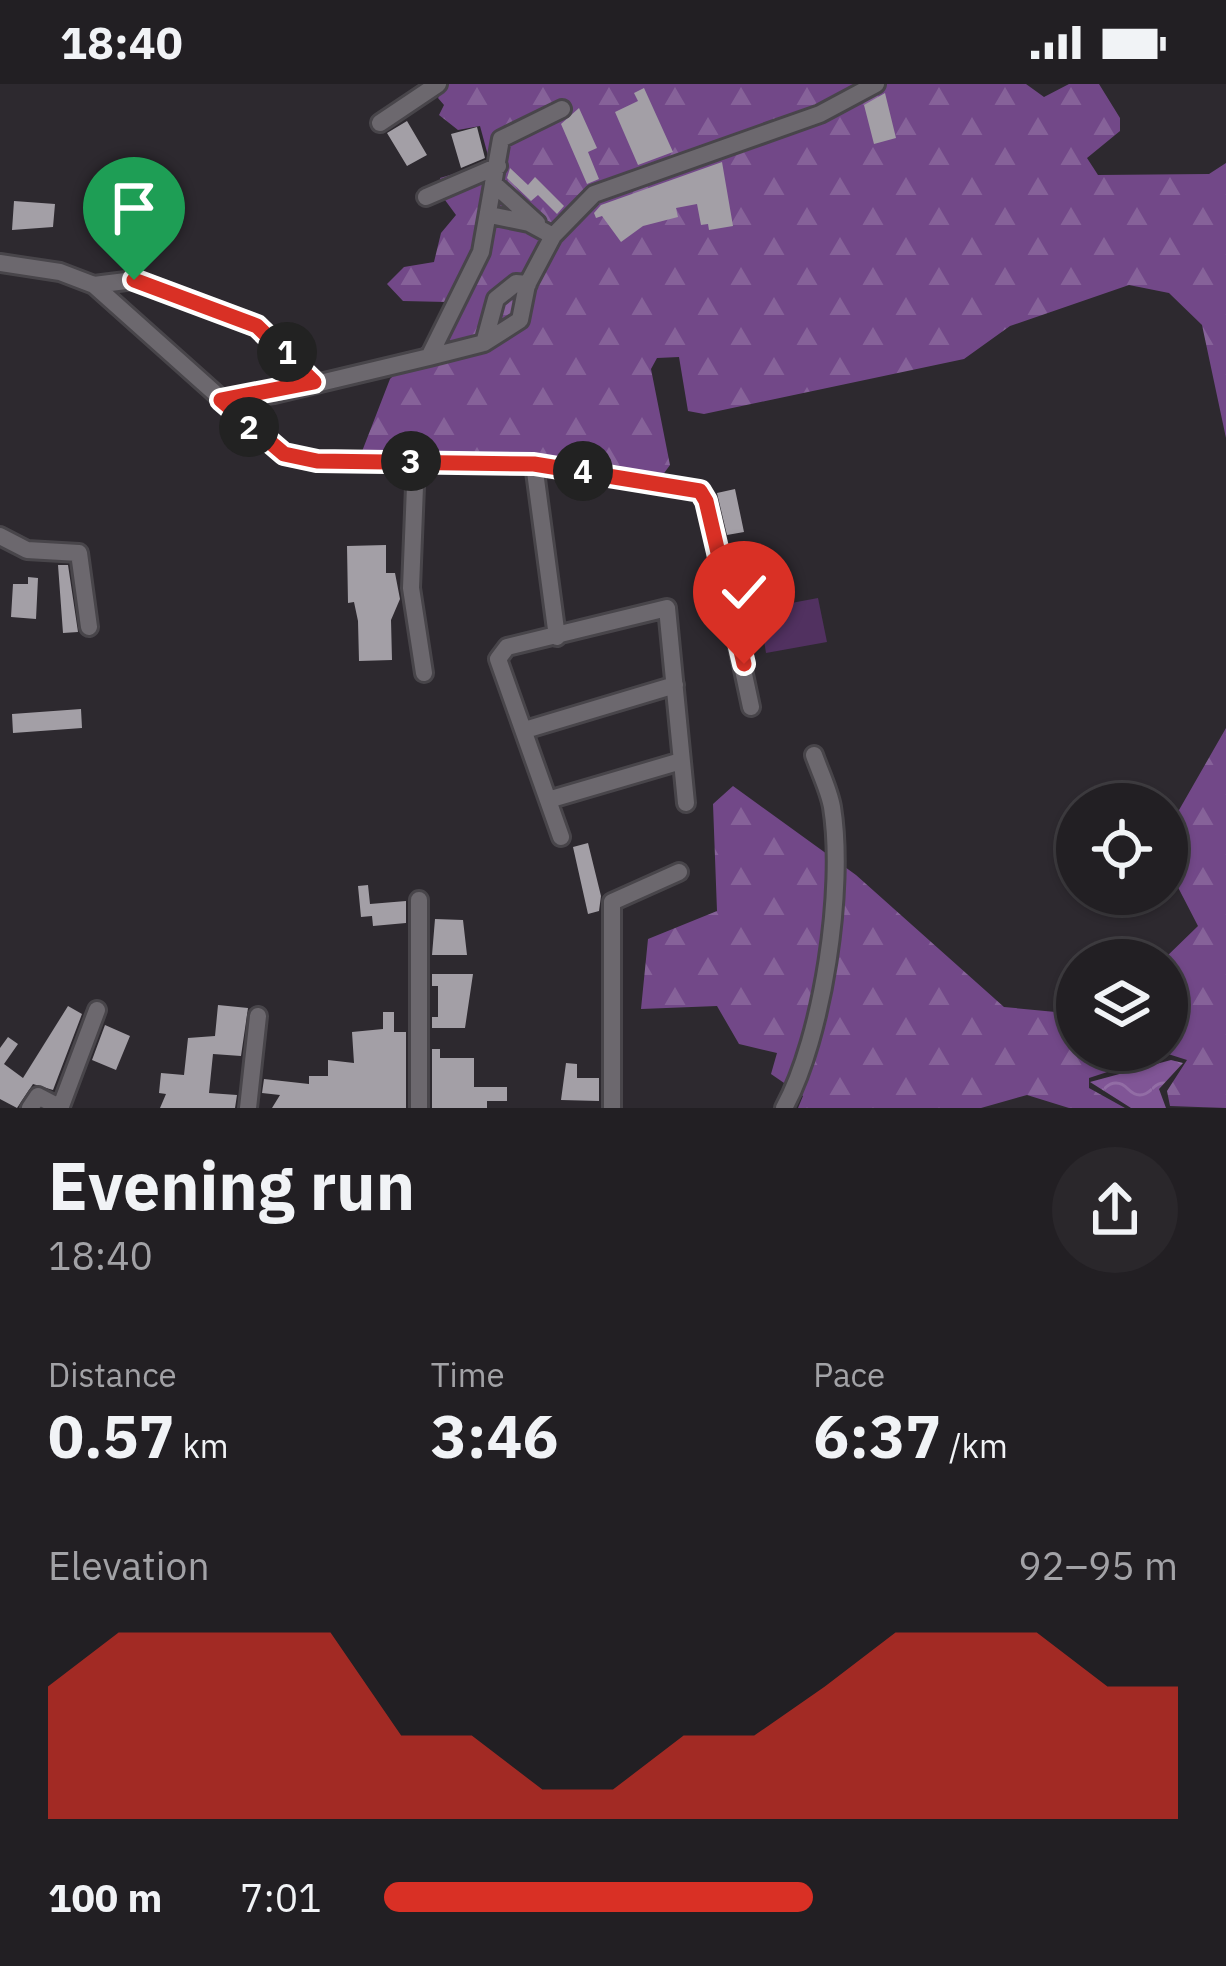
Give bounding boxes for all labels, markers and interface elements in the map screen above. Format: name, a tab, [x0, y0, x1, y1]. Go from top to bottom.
text: 18:40	[60, 13, 183, 71]
pin	[83, 157, 185, 280]
icon: arrive	[101, 175, 167, 241]
pin: 1	[257, 322, 317, 382]
text: 1	[277, 330, 297, 373]
pin: 2	[219, 397, 279, 457]
text: 2	[239, 405, 259, 448]
pin: 3	[381, 431, 441, 491]
text: 3	[401, 439, 421, 482]
pin: 4	[553, 441, 613, 501]
text: 4	[573, 449, 593, 492]
pin	[693, 541, 795, 664]
icon: check	[711, 559, 777, 625]
map controls	[1056, 783, 1188, 1071]
button: locate	[1056, 783, 1188, 915]
button: layers	[1056, 939, 1188, 1071]
text: Evening run	[48, 1142, 415, 1228]
button: share	[1052, 1147, 1178, 1273]
text: 18:40	[48, 1230, 153, 1281]
text: Distance	[48, 1353, 177, 1396]
text: Time	[431, 1353, 505, 1396]
text: Pace	[813, 1353, 885, 1396]
text: 0.57	[48, 1396, 175, 1475]
text: 3:46	[431, 1396, 558, 1475]
text: 6:37	[813, 1396, 941, 1475]
text: km	[175, 1424, 229, 1467]
text: /km	[941, 1424, 1008, 1467]
text: Elevation	[48, 1540, 210, 1591]
text: 92–95 m	[1018, 1540, 1178, 1591]
text: 100 m	[48, 1872, 162, 1923]
text: 7:01	[240, 1872, 322, 1923]

